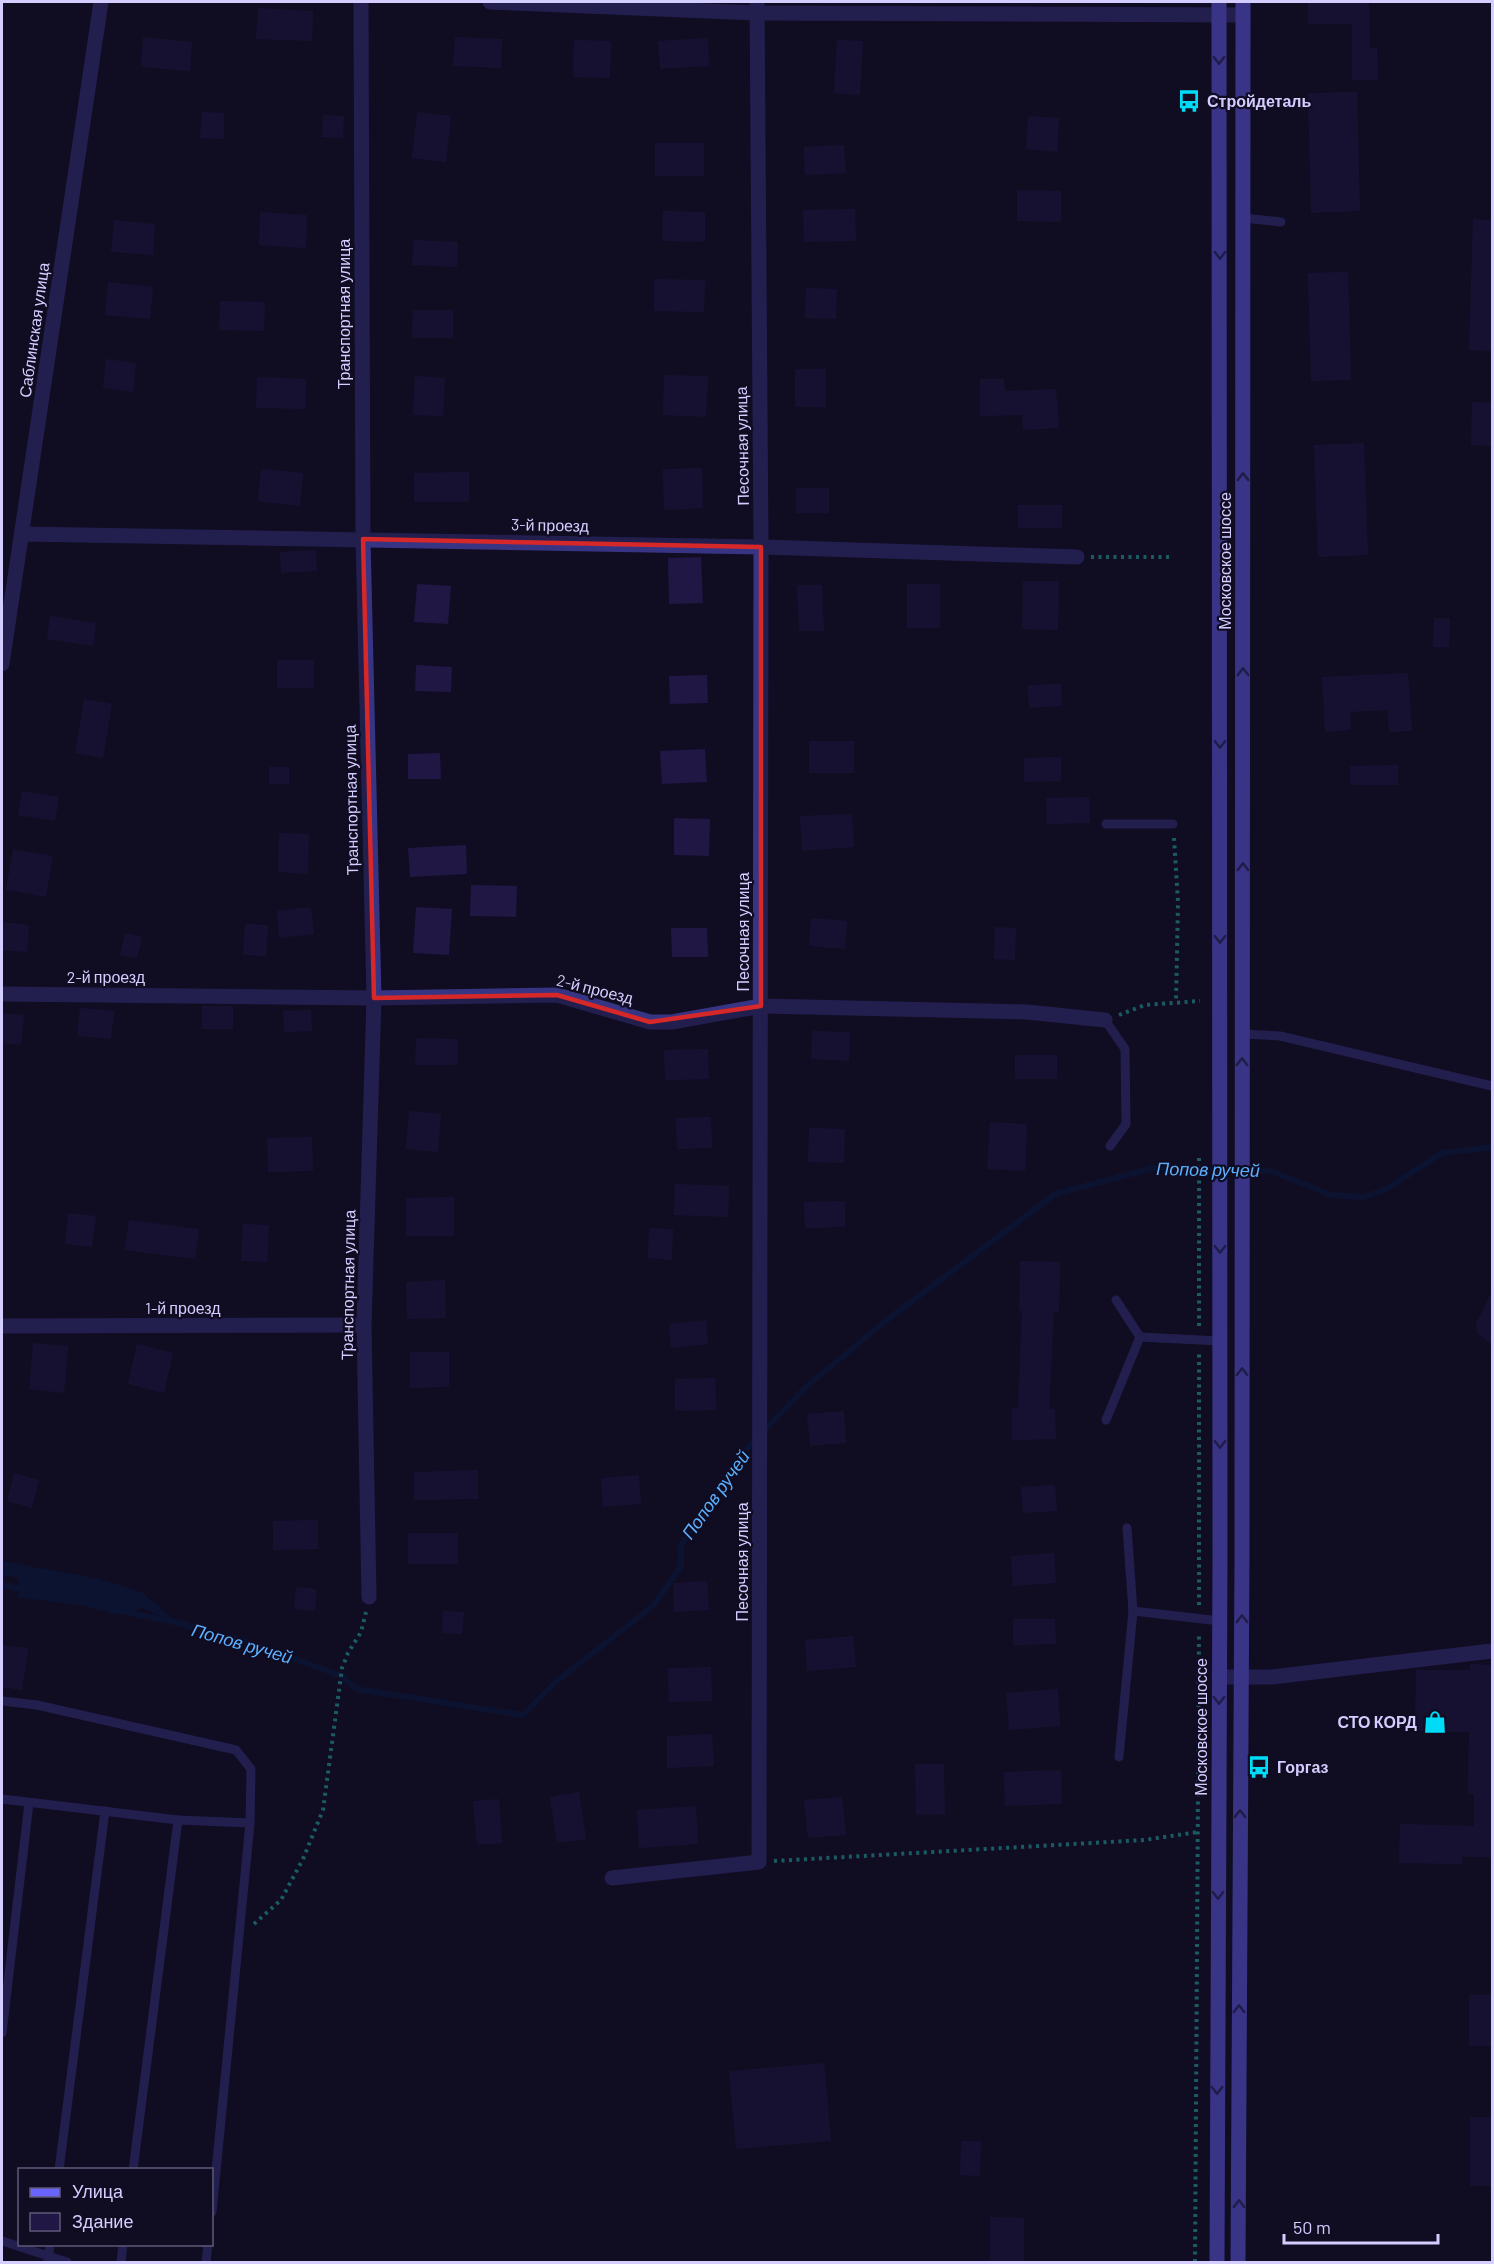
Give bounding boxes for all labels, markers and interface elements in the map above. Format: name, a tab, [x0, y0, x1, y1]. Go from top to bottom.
one-way arrow	[1213, 55, 1225, 64]
bus stop icon: Стройдеталь	[1176, 88, 1202, 114]
place label: Стройдеталь	[1207, 91, 1312, 110]
street label: Транспортная улица	[334, 239, 353, 389]
one-way arrow	[1214, 250, 1226, 259]
street label: Саблинская улица	[15, 261, 52, 399]
street label: Песочная улица	[731, 386, 752, 506]
one-way arrow	[1237, 472, 1249, 481]
street label: Московское шоссе	[1215, 492, 1234, 630]
street label: 3-й проезд	[511, 514, 590, 535]
one-way arrow	[1237, 667, 1249, 676]
street label: Транспортная улица	[340, 724, 361, 875]
one-way arrow	[1214, 739, 1226, 748]
one-way arrow	[1237, 862, 1249, 871]
street label: Песочная улица	[733, 872, 752, 992]
one-way arrow	[1214, 934, 1226, 943]
street label: 2-й проезд	[67, 967, 146, 986]
street label: 2-й проезд	[555, 970, 636, 1007]
one-way arrow	[1236, 1057, 1248, 1066]
water label: Попов ручей	[1156, 1157, 1260, 1181]
street label: Транспортная улица	[337, 1209, 358, 1360]
one-way arrow	[1214, 1245, 1226, 1254]
street label: 1-й проезд	[145, 1298, 221, 1317]
one-way arrow	[1236, 1368, 1248, 1377]
one-way arrow	[1214, 1440, 1226, 1449]
water label: Попов ручей	[676, 1446, 754, 1543]
street label: Песочная улица	[732, 1502, 751, 1622]
one-way arrow	[1236, 1615, 1248, 1624]
water label: Попов ручей	[189, 1618, 295, 1668]
street label: Московское шоссе	[1191, 1658, 1210, 1796]
one-way arrow	[1213, 1696, 1225, 1705]
shop icon: СТО КОРД	[1422, 1709, 1448, 1735]
place label: СТО КОРД	[1338, 1712, 1418, 1731]
bus stop icon: Горгаз	[1246, 1754, 1272, 1780]
place label: Горгаз	[1277, 1757, 1329, 1776]
one-way arrow	[1234, 1810, 1246, 1819]
one-way arrow	[1212, 1891, 1224, 1900]
one-way arrow	[1233, 2005, 1246, 2014]
one-way arrow	[1211, 2086, 1223, 2095]
legend	[18, 2168, 213, 2246]
text: Улица	[72, 2180, 124, 2202]
one-way arrow	[1233, 2200, 1245, 2209]
scale bar	[1284, 2207, 1438, 2245]
text: Здание	[72, 2210, 133, 2232]
text: 50 m	[1293, 2216, 1331, 2238]

